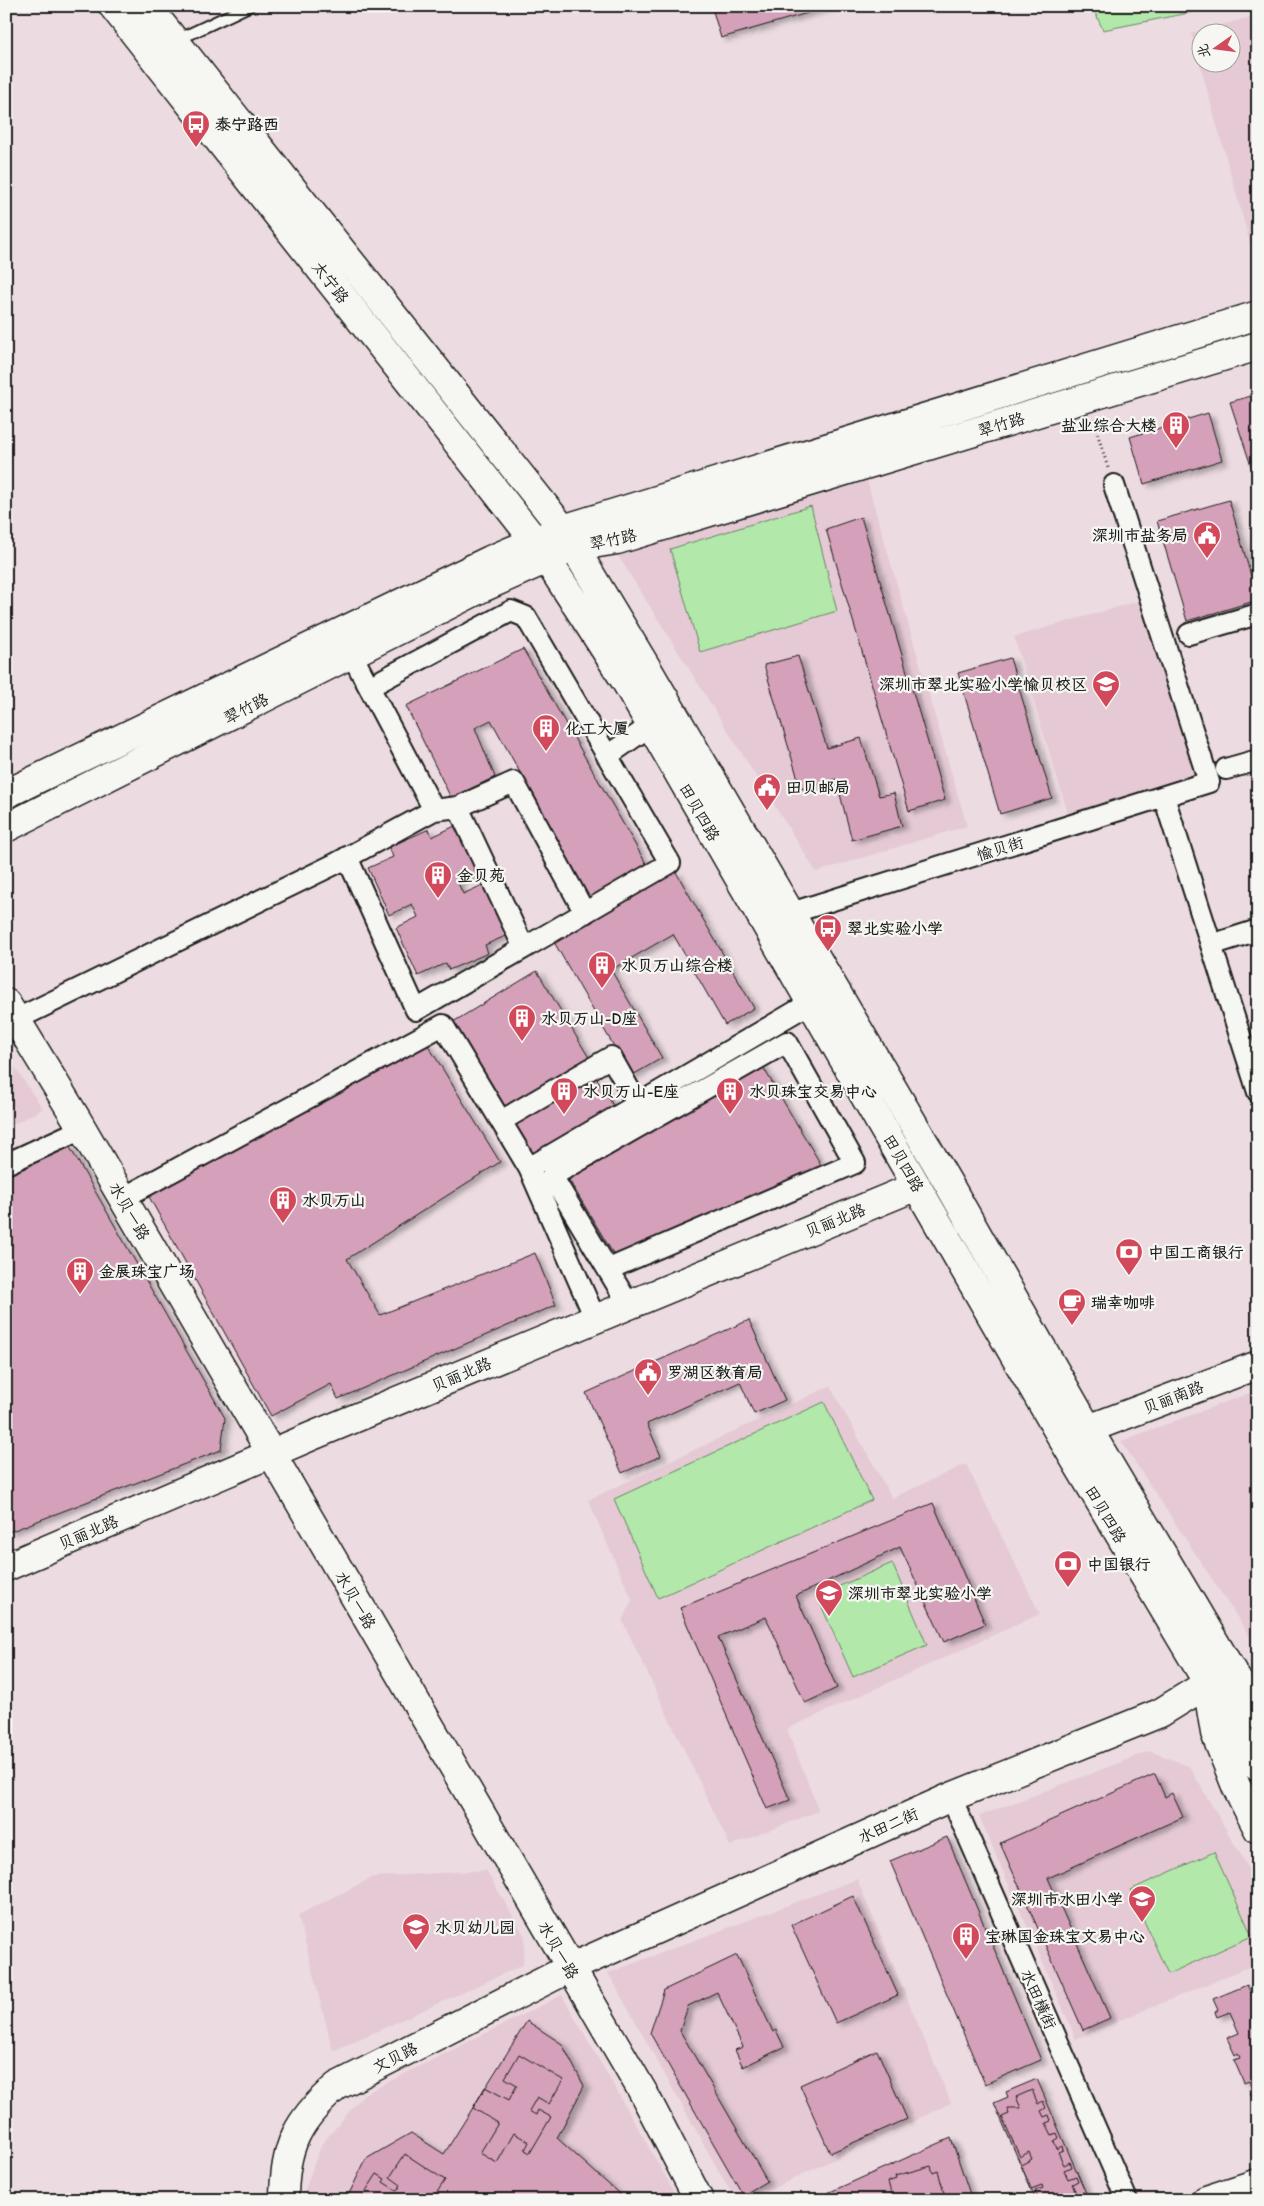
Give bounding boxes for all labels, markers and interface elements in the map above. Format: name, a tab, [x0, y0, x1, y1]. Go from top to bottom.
north arrow	[1192, 22, 1242, 72]
text: 北	[1194, 42, 1214, 60]
bus stop icon: 泰宁路西	[181, 109, 211, 148]
place label: 泰宁路西	[215, 116, 279, 134]
street label: 太宁路	[308, 258, 352, 307]
street label: 翠竹路	[976, 409, 1027, 441]
building icon: 盐业综合大楼	[1161, 410, 1191, 449]
place label: 盐业综合大楼	[1061, 417, 1157, 435]
public building icon: 深圳市盐务局	[1192, 520, 1222, 559]
street label: 翠竹路	[588, 526, 639, 554]
place label: 深圳市盐务局	[1092, 527, 1188, 545]
school or university icon: 深圳市翠北实验小学愉贝校区	[1091, 669, 1121, 708]
place label: 深圳市翠北实验小学愉贝校区	[879, 676, 1087, 694]
street label: 翠竹路	[221, 690, 272, 728]
building icon: 化工大厦	[531, 713, 561, 752]
place label: 化工大厦	[565, 720, 629, 738]
public building icon: 田贝邮局	[752, 772, 782, 811]
place label: 田贝邮局	[786, 779, 850, 797]
street label: 田贝四路	[675, 780, 723, 845]
street label: 愉贝街	[975, 833, 1026, 865]
building icon: 金贝苑	[423, 860, 453, 899]
place label: 金贝苑	[457, 867, 505, 885]
bus stop icon: 翠北实验小学	[813, 913, 843, 952]
place label: 翠北实验小学	[847, 920, 943, 938]
building icon: 水贝万山综合楼	[587, 950, 617, 989]
place label: 水贝万山综合楼	[621, 957, 733, 975]
building icon: 水贝万山-D座	[507, 1003, 537, 1042]
place label: 水贝万山-D座	[541, 1010, 638, 1028]
building icon: 水贝万山-E座	[549, 1076, 579, 1115]
building icon: 水贝珠宝交易中心	[715, 1076, 745, 1115]
place label: 水贝万山-E座	[583, 1083, 679, 1101]
place label: 水贝珠宝交易中心	[749, 1083, 877, 1101]
street label: 田贝四路	[879, 1131, 927, 1196]
street label: 水贝一路	[105, 1179, 153, 1244]
building icon: 水贝万山	[268, 1185, 298, 1224]
place label: 水贝万山	[302, 1192, 366, 1210]
street label: 贝丽北路	[802, 1201, 868, 1241]
bank icon: 中国工商银行	[1114, 1237, 1144, 1276]
place label: 中国工商银行	[1148, 1244, 1244, 1262]
building icon: 金展珠宝广场	[65, 1256, 95, 1295]
place label: 金展珠宝广场	[99, 1263, 195, 1281]
cafe icon: 瑞幸咖啡	[1057, 1287, 1087, 1326]
place label: 瑞幸咖啡	[1091, 1294, 1155, 1312]
street label: 贝丽北路	[428, 1354, 494, 1396]
public building icon: 罗湖区教育局	[633, 1357, 663, 1396]
place label: 罗湖区教育局	[667, 1364, 763, 1382]
street label: 贝丽南路	[1140, 1378, 1206, 1418]
street label: 田贝四路	[1081, 1482, 1129, 1547]
street label: 贝丽北路	[55, 1512, 121, 1554]
bank icon: 中国银行	[1053, 1549, 1083, 1588]
place label: 中国银行	[1087, 1556, 1151, 1574]
street label: 水贝一路	[331, 1568, 379, 1633]
school or university icon: 深圳市翠北实验小学	[814, 1578, 844, 1617]
place label: 深圳市翠北实验小学	[848, 1585, 992, 1603]
street label: 水田二街	[856, 1805, 921, 1847]
school or university icon: 深圳市水田小学	[1127, 1884, 1157, 1923]
place label: 深圳市水田小学	[1011, 1891, 1123, 1909]
school or university icon: 水贝幼儿园	[401, 1912, 431, 1951]
street label: 水贝一路	[534, 1918, 582, 1983]
place label: 水贝幼儿园	[435, 1919, 515, 1937]
building icon: 宝琳国金珠宝文易中心	[951, 1921, 981, 1960]
place label: 宝琳国金珠宝文易中心	[985, 1928, 1145, 1946]
street label: 水田横街	[1017, 1967, 1059, 2032]
street label: 文贝路	[370, 2039, 421, 2077]

